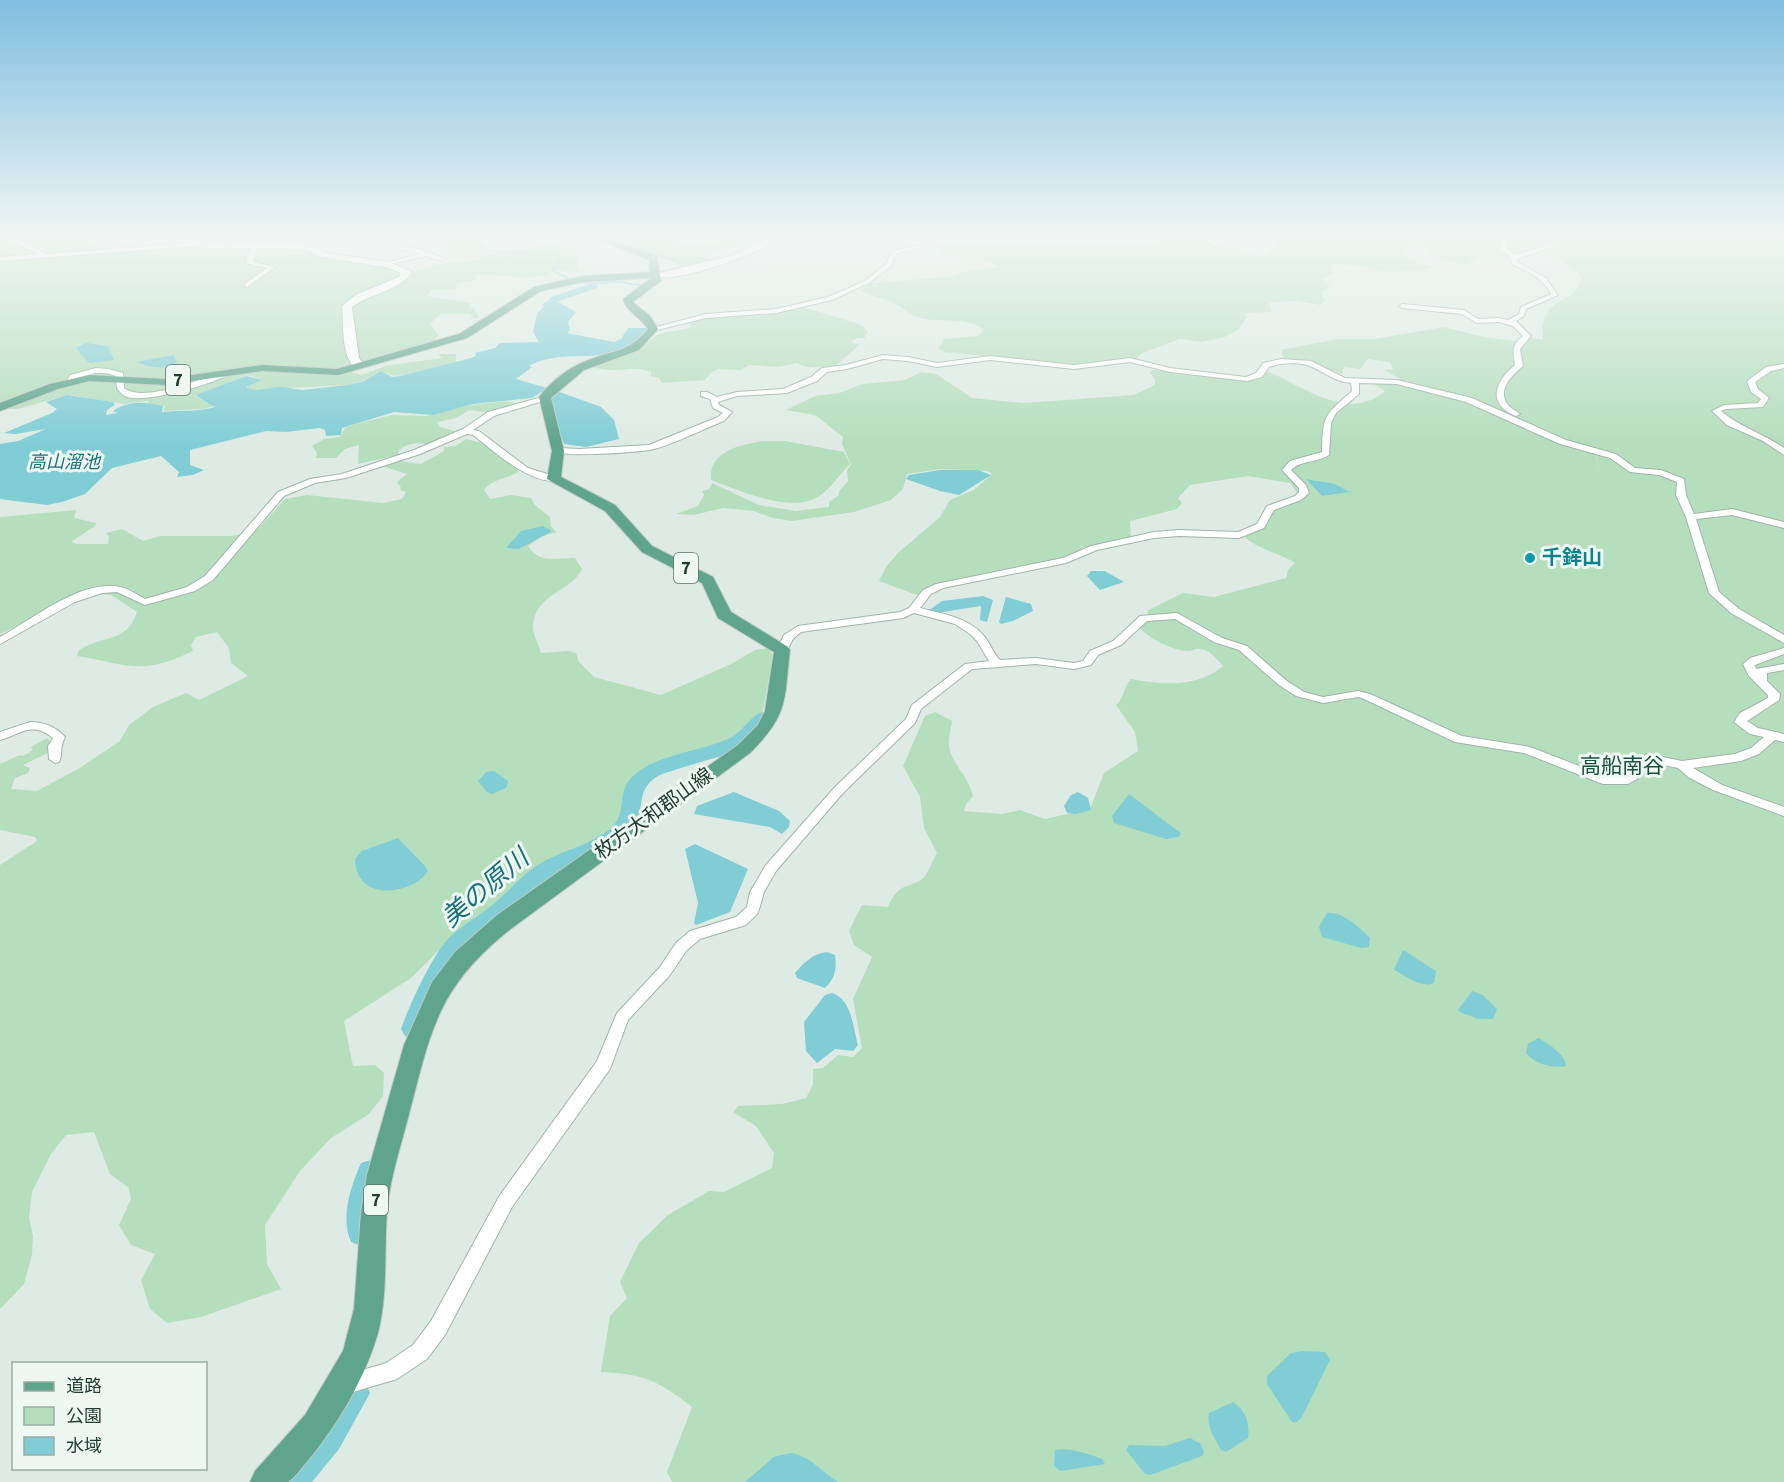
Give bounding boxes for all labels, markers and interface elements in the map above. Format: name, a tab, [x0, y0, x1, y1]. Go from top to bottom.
road number: 7	[166, 365, 190, 395]
water label: 高山溜池	[28, 450, 102, 475]
place label: 千鉾山	[1542, 544, 1602, 572]
marker: 千鉾山	[1523, 551, 1537, 565]
road number: 7	[674, 553, 698, 583]
district label: 高船南谷	[1580, 751, 1664, 781]
street label: 枚方大和郡山線	[589, 762, 719, 866]
water label: 美の原川	[433, 838, 539, 936]
road number: 7	[364, 1185, 388, 1215]
legend	[12, 1362, 207, 1470]
text: 道路	[66, 1374, 102, 1399]
text: 公園	[66, 1404, 102, 1429]
text: 水域	[66, 1434, 102, 1459]

